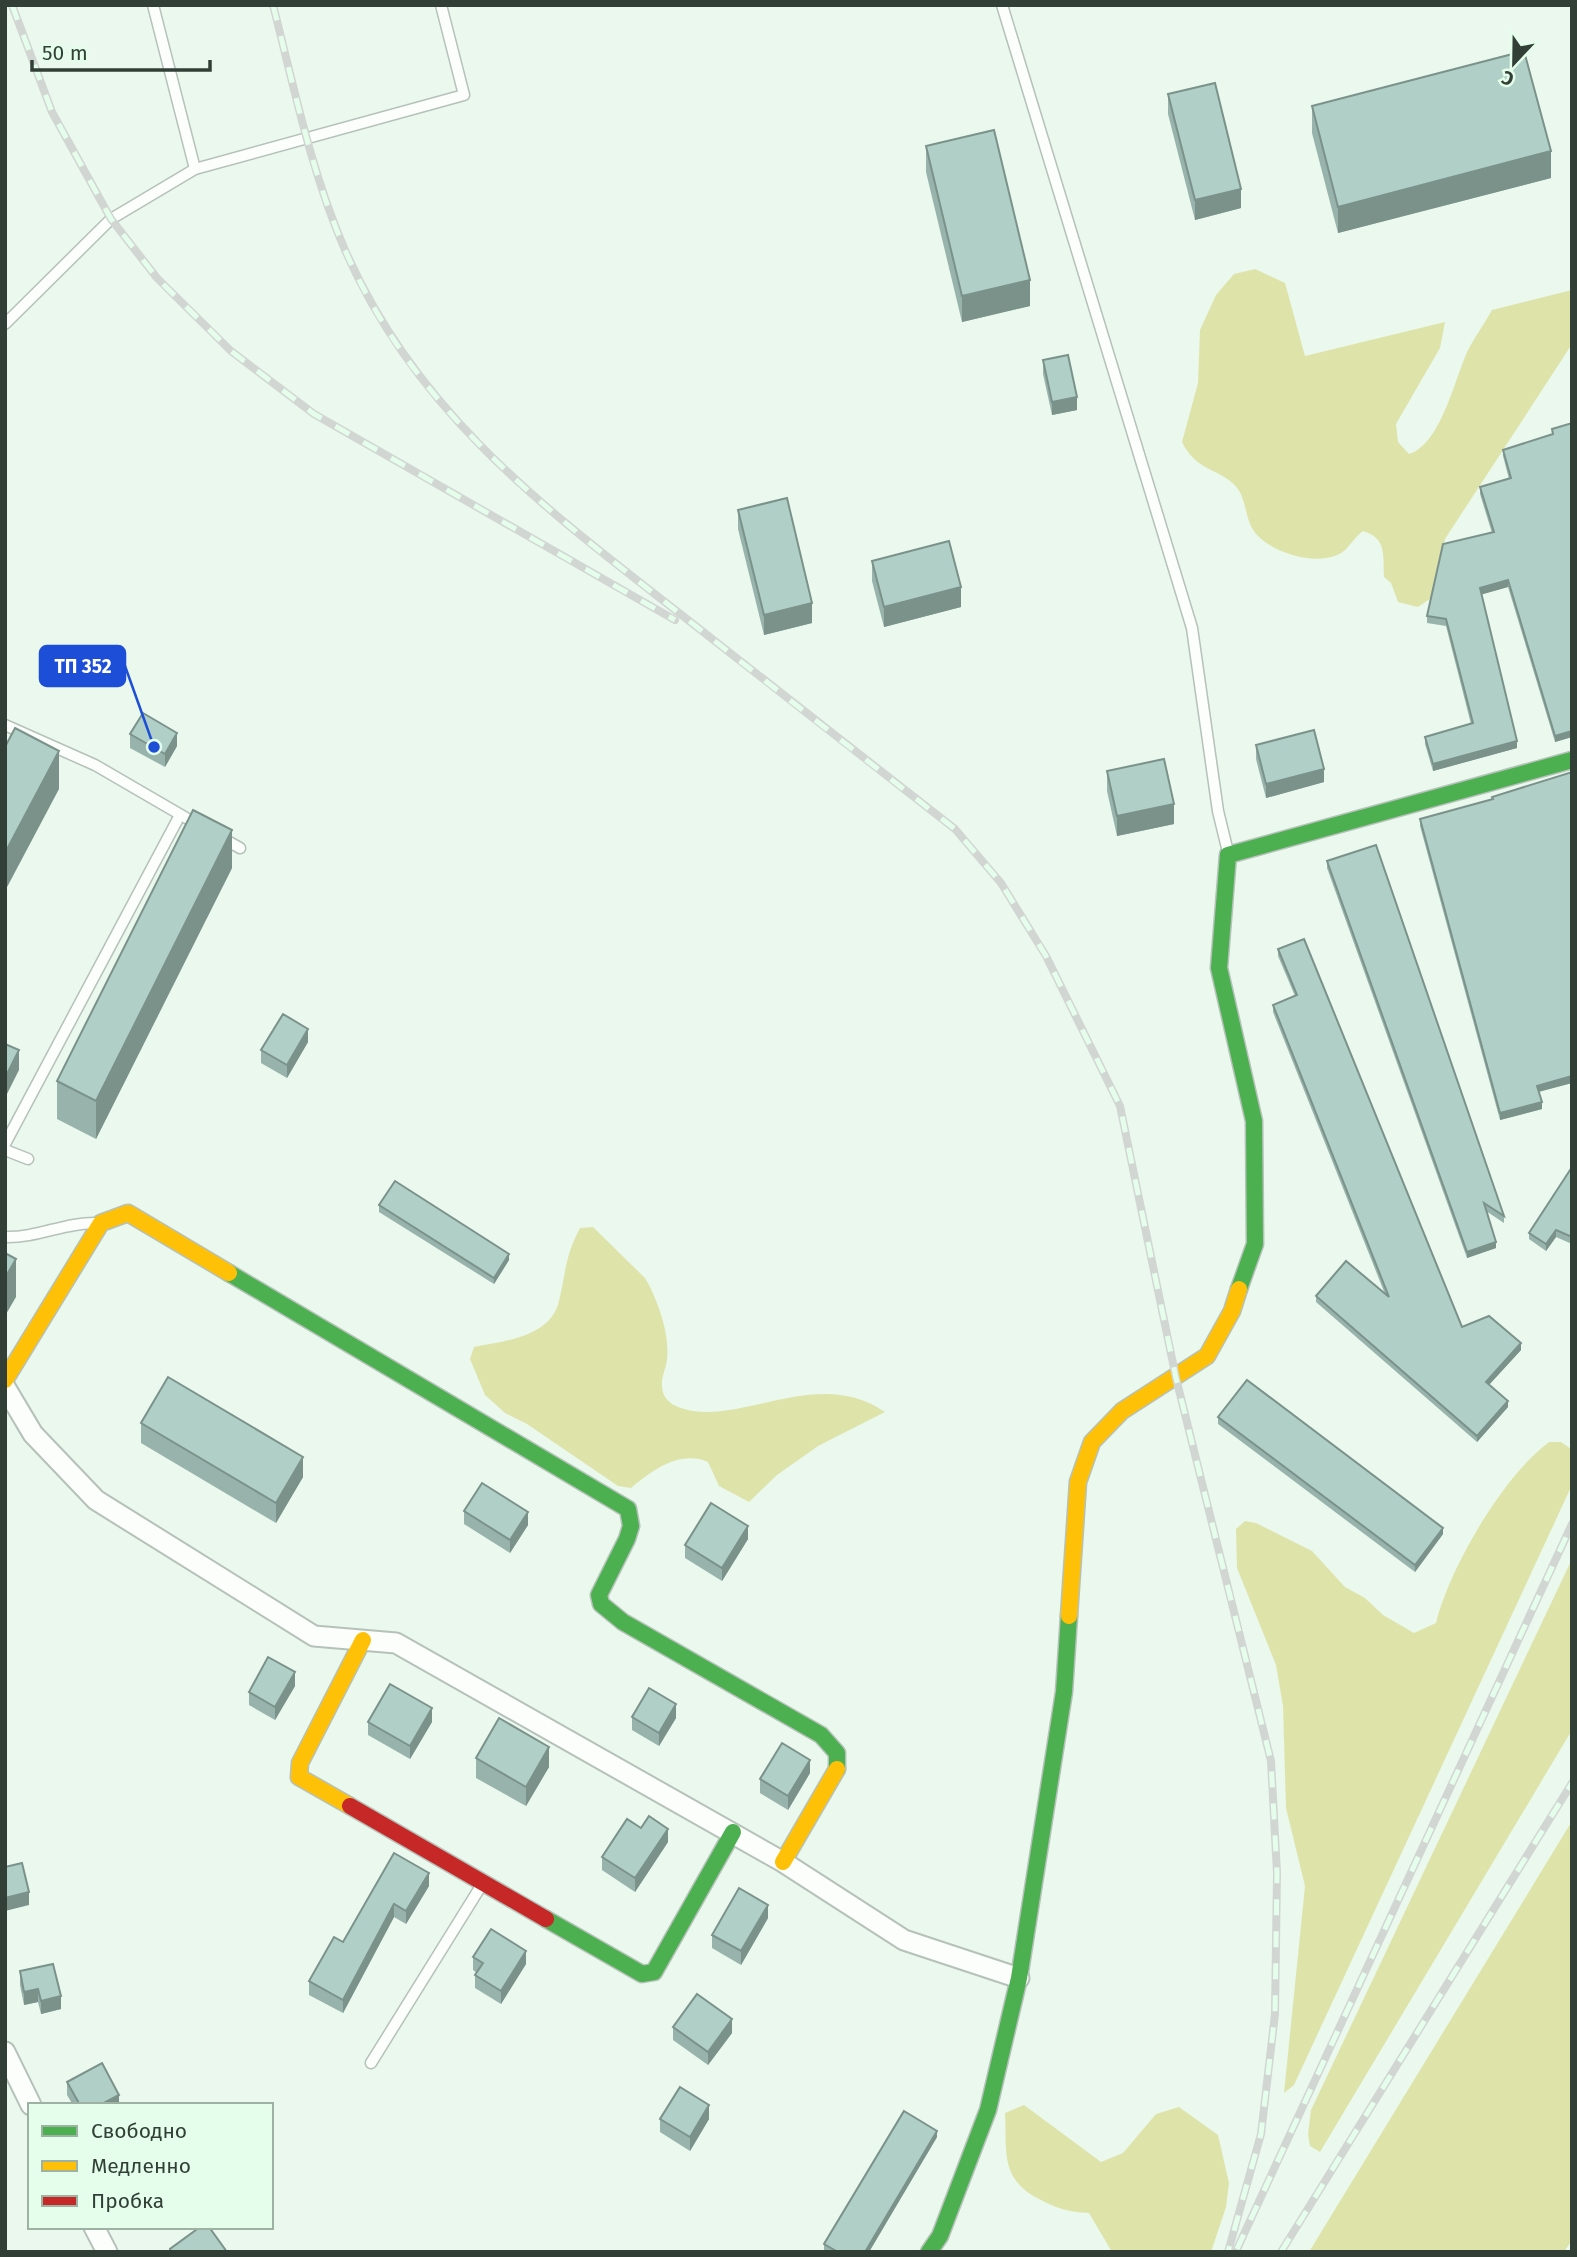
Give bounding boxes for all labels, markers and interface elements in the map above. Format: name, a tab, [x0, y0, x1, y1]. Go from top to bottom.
scale bar	[32, 28, 210, 72]
north arrow	[1479, 28, 1549, 98]
text: 50 m	[42, 40, 88, 66]
text: С	[1498, 66, 1517, 91]
callout: ТП 352	[40, 646, 125, 686]
text: ТП 352	[54, 655, 112, 678]
legend	[28, 2103, 273, 2229]
text: Свободно	[91, 2118, 187, 2144]
text: Медленно	[91, 2153, 191, 2179]
text: Пробка	[91, 2188, 164, 2214]

